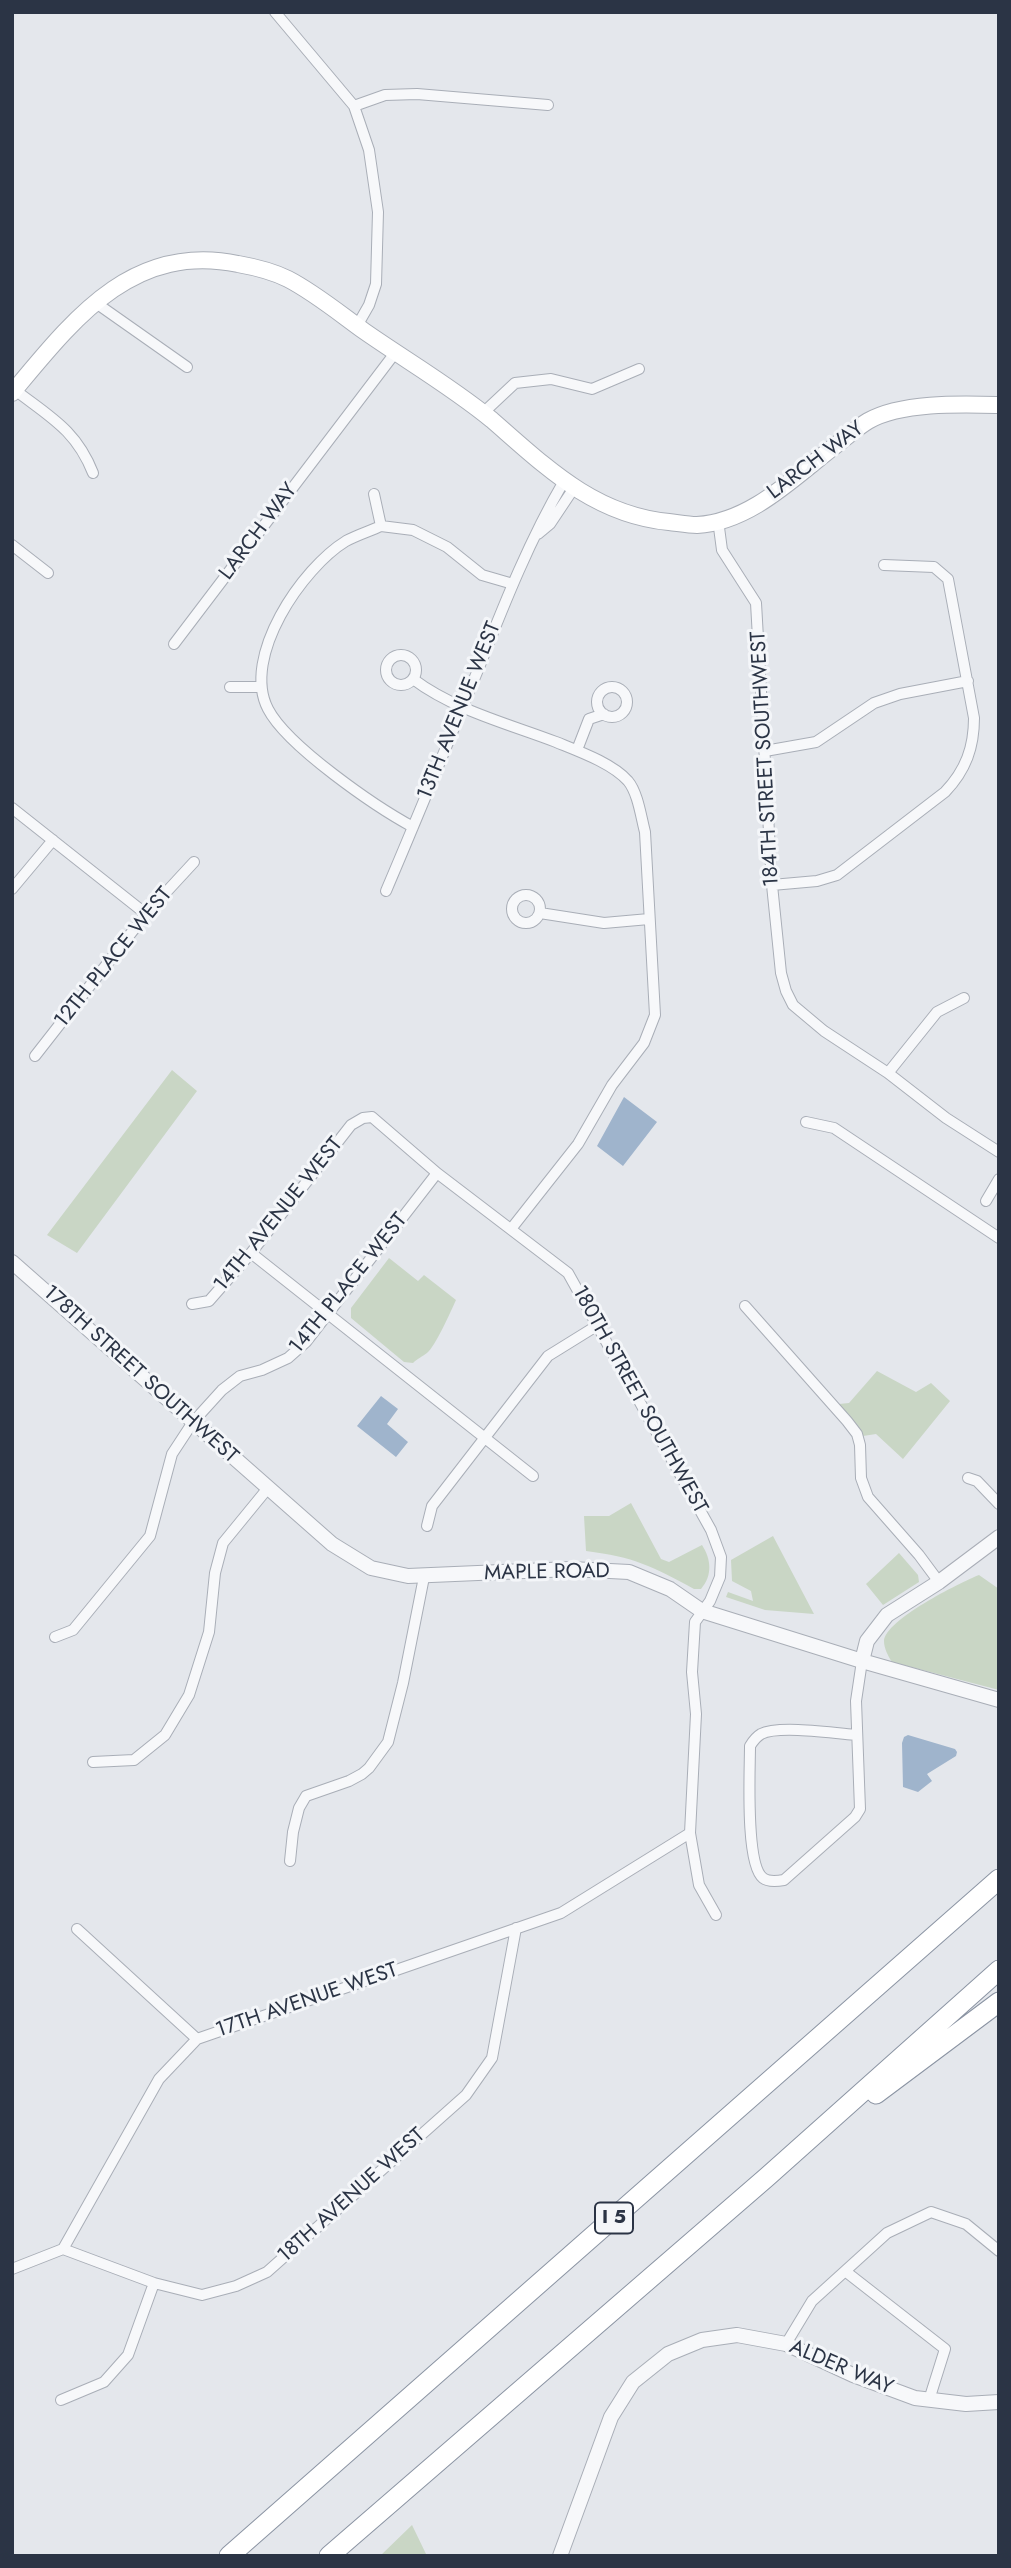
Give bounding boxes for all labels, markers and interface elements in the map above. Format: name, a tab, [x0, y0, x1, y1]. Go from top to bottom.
street label: LARCH WAY	[763, 417, 869, 505]
street label: LARCH WAY	[215, 479, 303, 585]
street label: 13TH AVENUE WEST	[413, 618, 507, 804]
street label: 184TH STREET SOUTHWEST	[747, 630, 785, 888]
street label: 12TH PLACE WEST	[50, 883, 178, 1033]
street label: 14TH AVENUE WEST	[209, 1133, 349, 1297]
street label: 14TH PLACE WEST	[285, 1209, 413, 1359]
street label: 178TH STREET SOUTHWEST	[37, 1281, 243, 1469]
street label: 180TH STREET SOUTHWEST	[566, 1282, 712, 1518]
street label: MAPLE ROAD	[484, 1559, 610, 1587]
street label: 17TH AVENUE WEST	[213, 1958, 401, 2044]
street label: 18TH AVENUE WEST	[273, 2123, 431, 2269]
road number: I 5	[595, 2202, 633, 2234]
street label: ALDER WAY	[785, 2335, 897, 2401]

